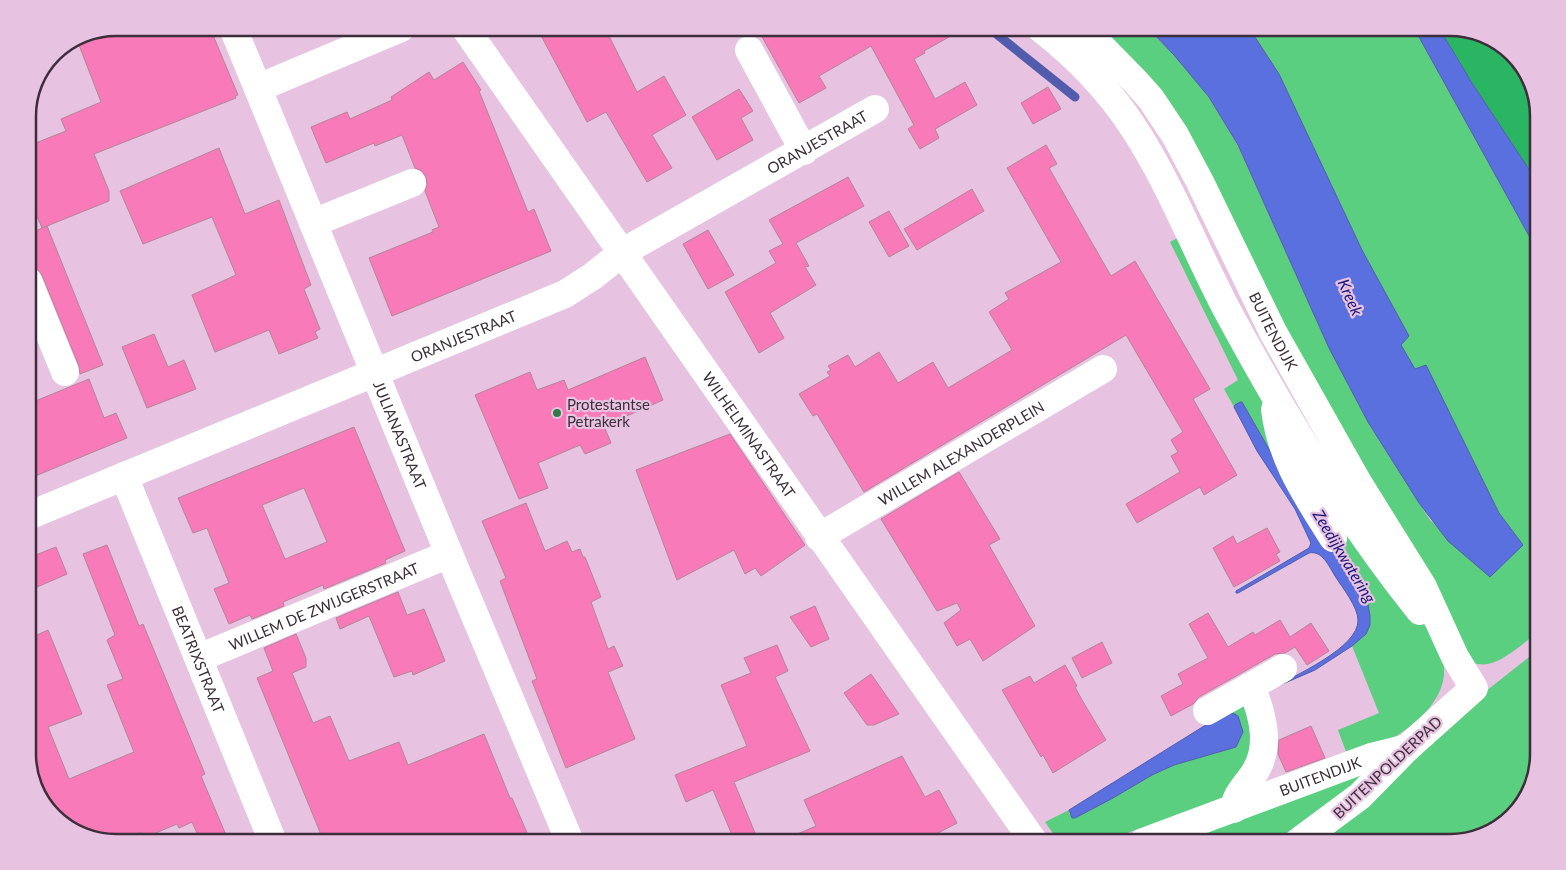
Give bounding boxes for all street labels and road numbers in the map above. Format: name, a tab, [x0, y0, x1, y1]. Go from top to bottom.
street label: ORANJESTRAAT	[764, 106, 871, 177]
street label: BUITENDIJK	[1246, 289, 1302, 373]
street label: ORANJESTRAAT	[408, 306, 519, 366]
street label: WILHELMINASTRAAT	[699, 368, 799, 501]
street label: JULIANASTRAAT	[370, 378, 430, 492]
street label: WILLEM ALEXANDERPLEIN	[875, 397, 1047, 509]
street label: WILLEM DE ZWIJGERSTRAAT	[226, 559, 422, 654]
street label: BEATRIXSTRAAT	[169, 603, 229, 716]
street label: BUITENPOLDERPAD	[1329, 712, 1445, 822]
street label: BUITENDIJK	[1277, 753, 1364, 799]

